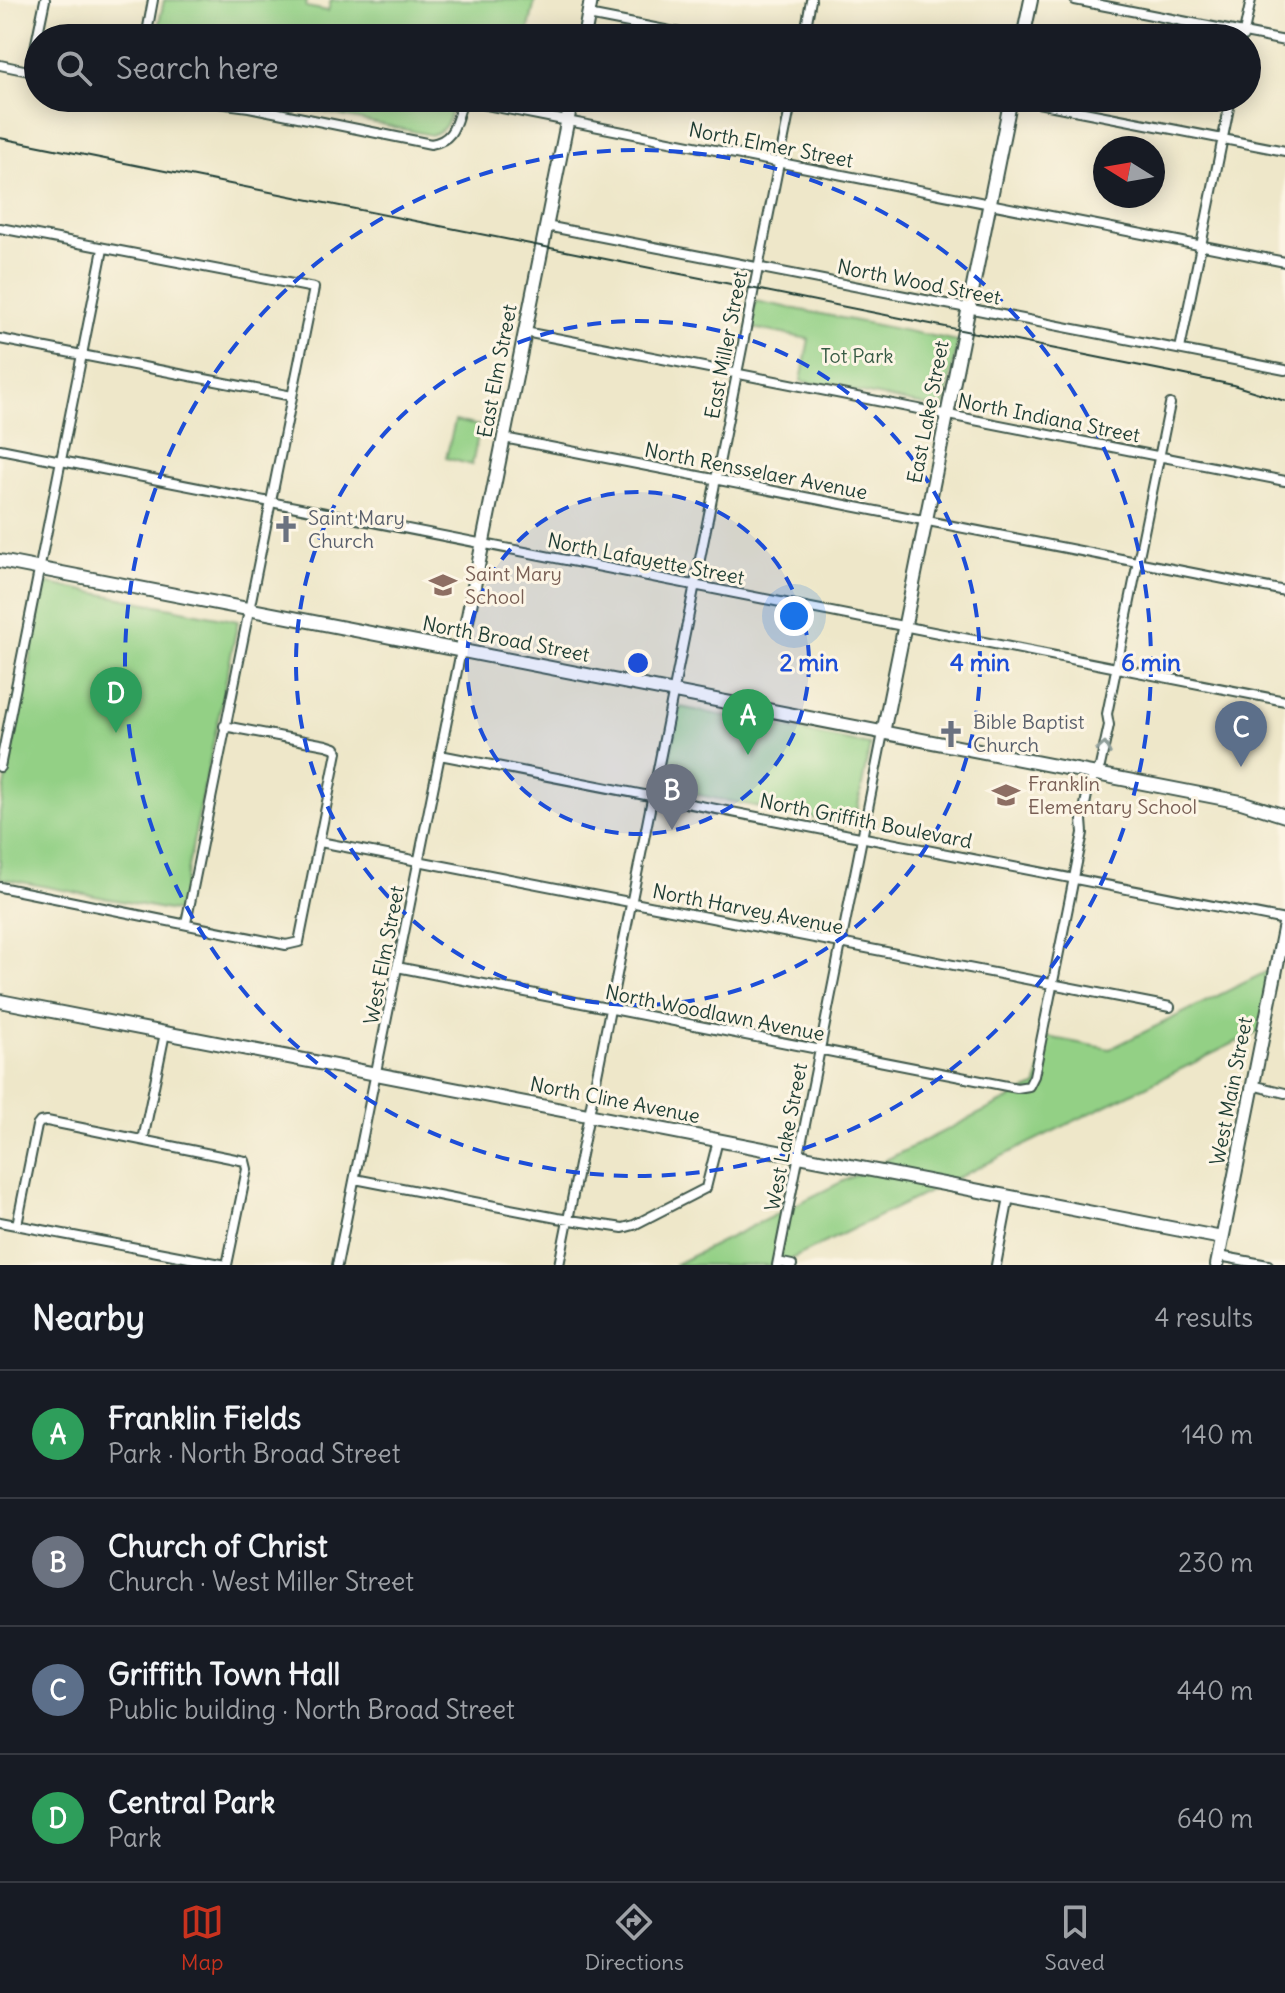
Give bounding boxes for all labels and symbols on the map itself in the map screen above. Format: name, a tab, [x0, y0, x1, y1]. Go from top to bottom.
street label: North Elmer Street	[687, 116, 856, 173]
north arrow	[1093, 136, 1165, 208]
street label: North Wood Street	[835, 253, 1003, 310]
street label: East Miller Street	[699, 269, 752, 421]
street label: East Elm Street	[471, 302, 522, 440]
street label: East Lake Street	[901, 338, 954, 485]
park label: Tot Park	[820, 343, 894, 368]
street label: North Indiana Street	[956, 388, 1143, 447]
street label: North Rensselaer Avenue	[643, 437, 870, 504]
place label: Saint Mary Church	[308, 505, 405, 553]
church icon: Saint Mary Church	[271, 514, 301, 544]
street label: North Lafayette Street	[545, 527, 747, 590]
place label: Saint Mary School	[465, 561, 562, 609]
school or university icon: Saint Mary School	[428, 570, 458, 600]
your location	[774, 596, 814, 636]
street label: North Broad Street	[420, 610, 592, 667]
text: 2 min	[779, 647, 839, 677]
text: 4 min	[950, 647, 1010, 677]
text: 6 min	[1121, 647, 1181, 677]
centre of rings	[624, 649, 652, 677]
pin: D	[90, 667, 142, 733]
pin: A	[722, 689, 774, 755]
pin: C	[1215, 701, 1267, 767]
place label: Bible Baptist Church	[973, 709, 1085, 757]
church icon: Bible Baptist Church	[936, 719, 966, 749]
one-way arrow	[1095, 741, 1112, 755]
pin: B	[646, 764, 698, 830]
place label: Franklin Elementary School	[1028, 771, 1197, 819]
school or university icon: Franklin Elementary School	[991, 780, 1021, 810]
street label: North Griffith Boulevard	[758, 788, 975, 853]
street label: North Harvey Avenue	[651, 878, 846, 939]
street label: West Elm Street	[358, 883, 409, 1026]
street label: North Woodlawn Avenue	[603, 979, 827, 1046]
street label: West Main Street	[1204, 1014, 1257, 1167]
street label: West Lake Street	[759, 1061, 812, 1213]
street label: North Cline Avenue	[528, 1071, 702, 1128]

